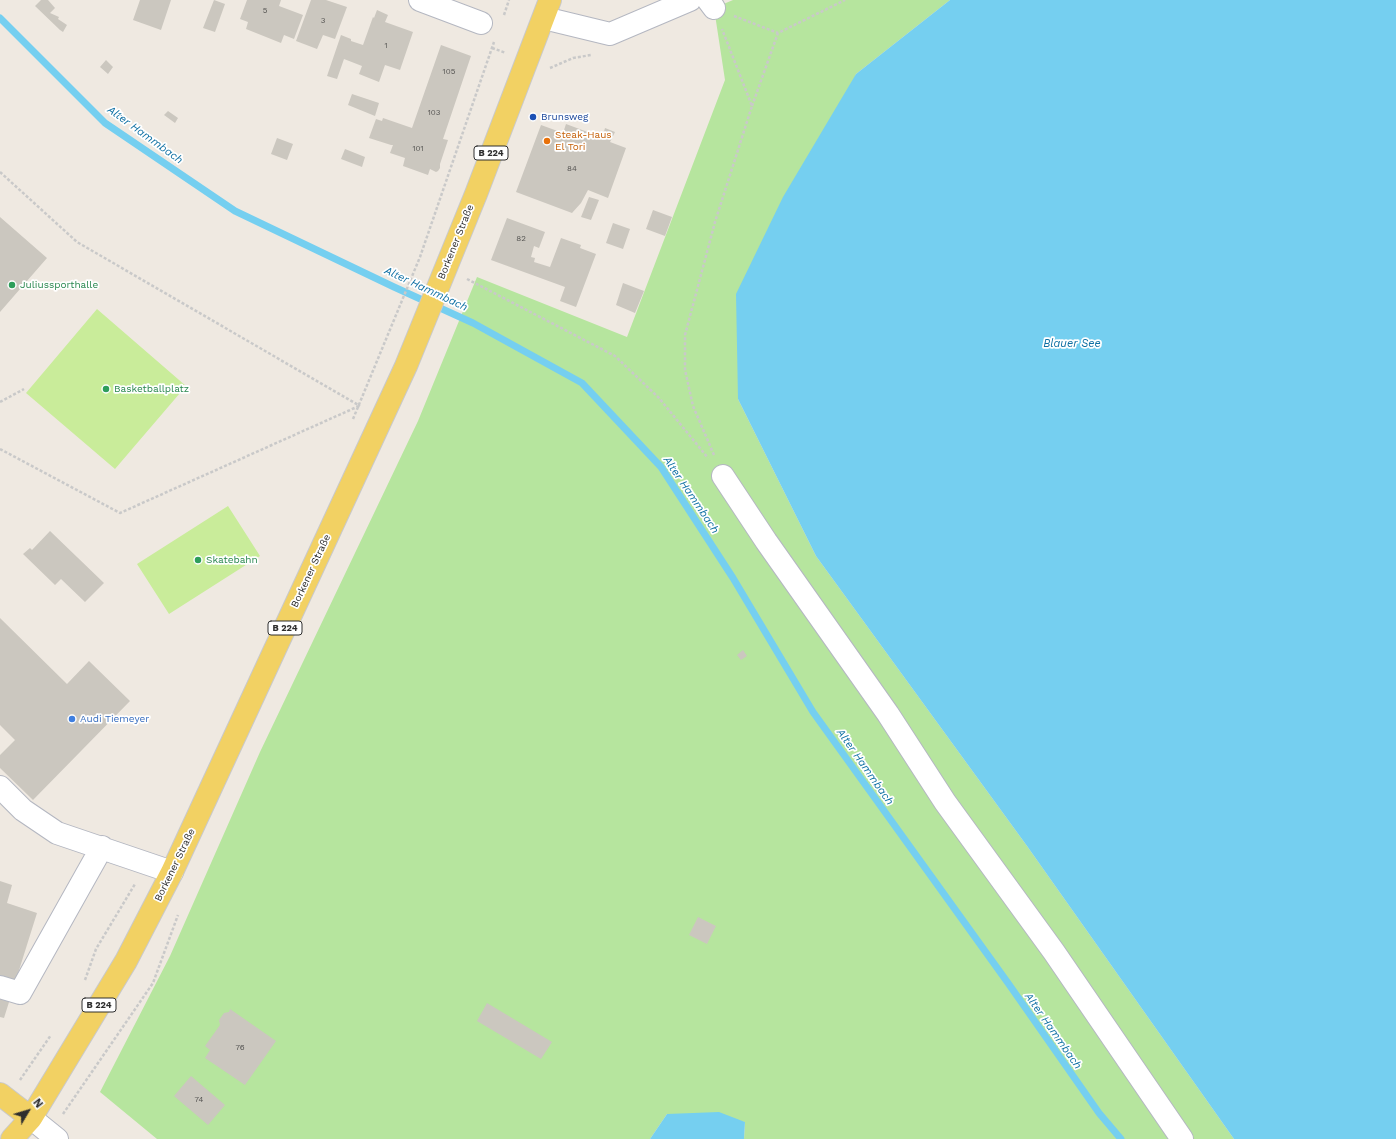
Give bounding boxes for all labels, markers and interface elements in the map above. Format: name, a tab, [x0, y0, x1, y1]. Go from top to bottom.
house number: 5	[263, 6, 267, 16]
house number: 3	[321, 16, 325, 26]
house number: 1	[384, 41, 388, 51]
house number: 105	[443, 67, 455, 77]
water label: Alter Hammbach	[105, 103, 185, 167]
house number: 103	[428, 108, 440, 118]
place label: Brunsweg	[541, 111, 588, 123]
marker: Brunsweg	[528, 112, 538, 122]
place label: Steak-Haus El Tori	[555, 129, 612, 152]
marker: Steak-Haus El Tori	[542, 136, 552, 146]
house number: 101	[412, 144, 424, 154]
road number: B 224	[474, 146, 508, 160]
house number: 84	[567, 164, 577, 174]
street label: Borkener Straße	[436, 203, 476, 281]
house number: 82	[516, 234, 526, 244]
water label: Alter Hammbach	[382, 264, 470, 314]
place label: Juliussporthalle	[20, 279, 98, 291]
marker: Juliussporthalle	[7, 280, 17, 290]
water label: Blauer See	[1043, 337, 1101, 351]
place label: Basketballplatz	[114, 383, 189, 395]
marker: Basketballplatz	[101, 384, 111, 394]
water label: Alter Hammbach	[660, 454, 722, 536]
street label: Borkener Straße	[289, 532, 333, 610]
place label: Skatebahn	[206, 554, 258, 566]
marker: Skatebahn	[193, 555, 203, 565]
road number: B 224	[268, 621, 302, 635]
place label: Audi Tiemeyer	[80, 713, 149, 725]
marker: Audi Tiemeyer	[67, 714, 77, 724]
water label: Alter Hammbach	[834, 726, 896, 808]
street label: Borkener Straße	[152, 827, 198, 903]
water label: Alter Hammbach	[1022, 990, 1084, 1072]
road number: B 224	[82, 998, 116, 1012]
house number: 76	[235, 1043, 245, 1053]
north arrow	[8, 1091, 48, 1131]
house number: 74	[195, 1095, 203, 1105]
text: N	[30, 1096, 45, 1111]

